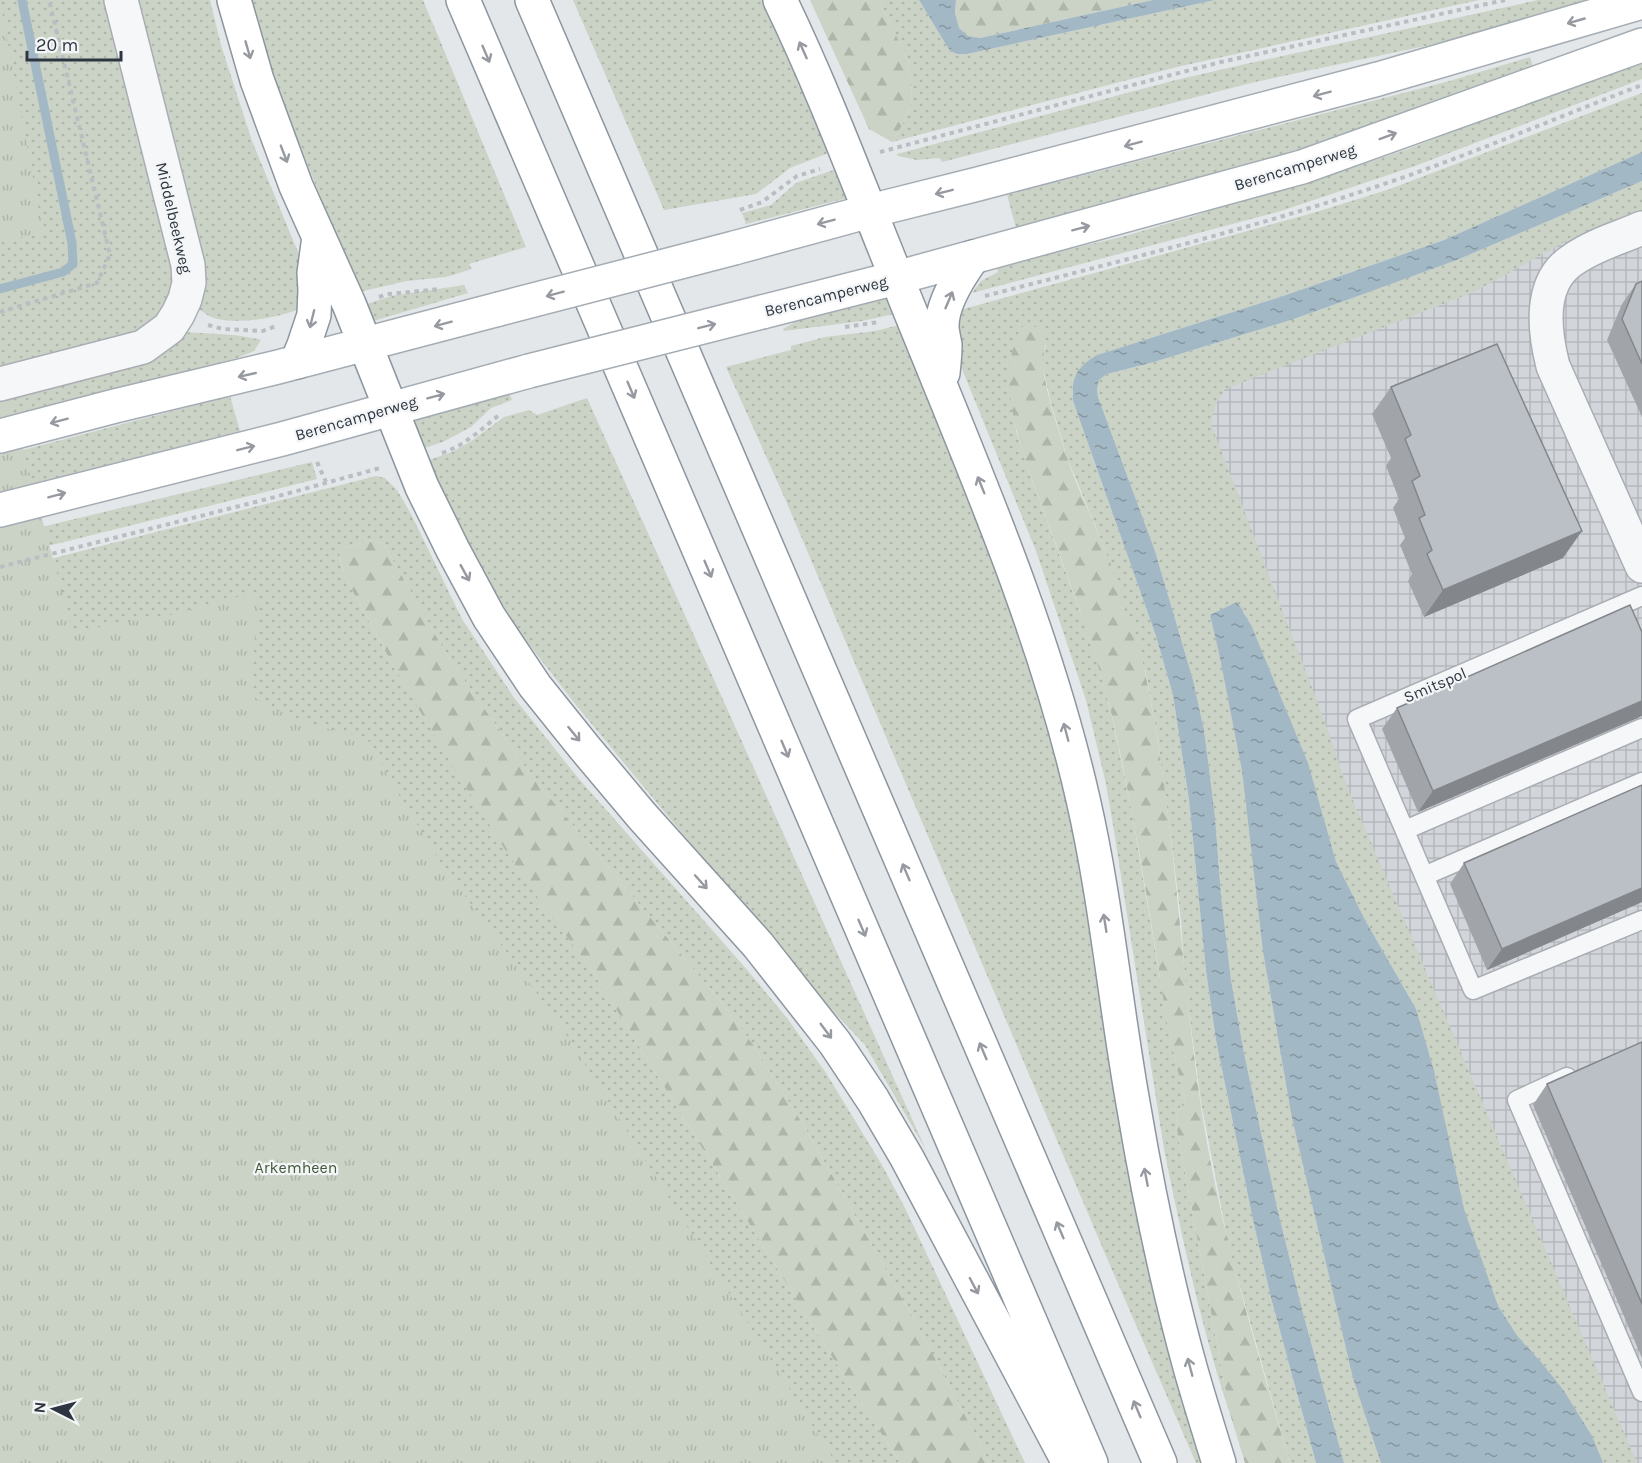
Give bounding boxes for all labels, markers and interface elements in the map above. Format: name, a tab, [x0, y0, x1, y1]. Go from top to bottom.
one-way arrow	[1567, 16, 1586, 27]
scale bar	[27, 24, 122, 62]
text: 20 m	[36, 34, 78, 56]
one-way arrow	[243, 40, 254, 59]
one-way arrow	[796, 42, 808, 60]
one-way arrow	[481, 44, 492, 62]
one-way arrow	[1313, 89, 1332, 100]
one-way arrow	[1378, 130, 1397, 141]
one-way arrow	[1124, 138, 1143, 150]
street label: Berencamperweg	[1232, 139, 1358, 195]
one-way arrow	[280, 145, 291, 163]
street label: Middelbeekweg	[152, 160, 196, 276]
one-way arrow	[935, 187, 954, 199]
one-way arrow	[817, 217, 836, 229]
one-way arrow	[1071, 222, 1090, 233]
street label: Berencamperweg	[763, 272, 889, 320]
one-way arrow	[546, 289, 565, 300]
one-way arrow	[944, 291, 955, 309]
one-way arrow	[305, 309, 317, 328]
one-way arrow	[433, 319, 452, 330]
one-way arrow	[698, 320, 717, 331]
one-way arrow	[238, 370, 257, 381]
one-way arrow	[626, 381, 637, 399]
one-way arrow	[427, 390, 446, 401]
street label: Berencamperweg	[293, 391, 419, 445]
one-way arrow	[50, 416, 69, 428]
one-way arrow	[236, 442, 255, 453]
one-way arrow	[975, 476, 986, 495]
one-way arrow	[47, 489, 66, 501]
one-way arrow	[703, 560, 714, 578]
one-way arrow	[459, 564, 471, 581]
street label: Smitspol	[1401, 663, 1469, 707]
one-way arrow	[1059, 723, 1071, 742]
one-way arrow	[567, 726, 580, 742]
one-way arrow	[780, 739, 791, 757]
one-way arrow	[900, 863, 911, 881]
one-way arrow	[694, 874, 708, 889]
one-way arrow	[1099, 914, 1110, 933]
one-way arrow	[857, 918, 868, 936]
one-way arrow	[820, 1023, 833, 1039]
one-way arrow	[977, 1042, 988, 1061]
park label: Arkemheen	[255, 1158, 337, 1177]
one-way arrow	[1140, 1167, 1151, 1187]
one-way arrow	[1054, 1221, 1065, 1240]
one-way arrow	[969, 1277, 980, 1295]
one-way arrow	[1184, 1358, 1196, 1377]
north arrow	[24, 1379, 84, 1439]
text: N	[30, 1401, 50, 1414]
one-way arrow	[1131, 1401, 1142, 1419]

